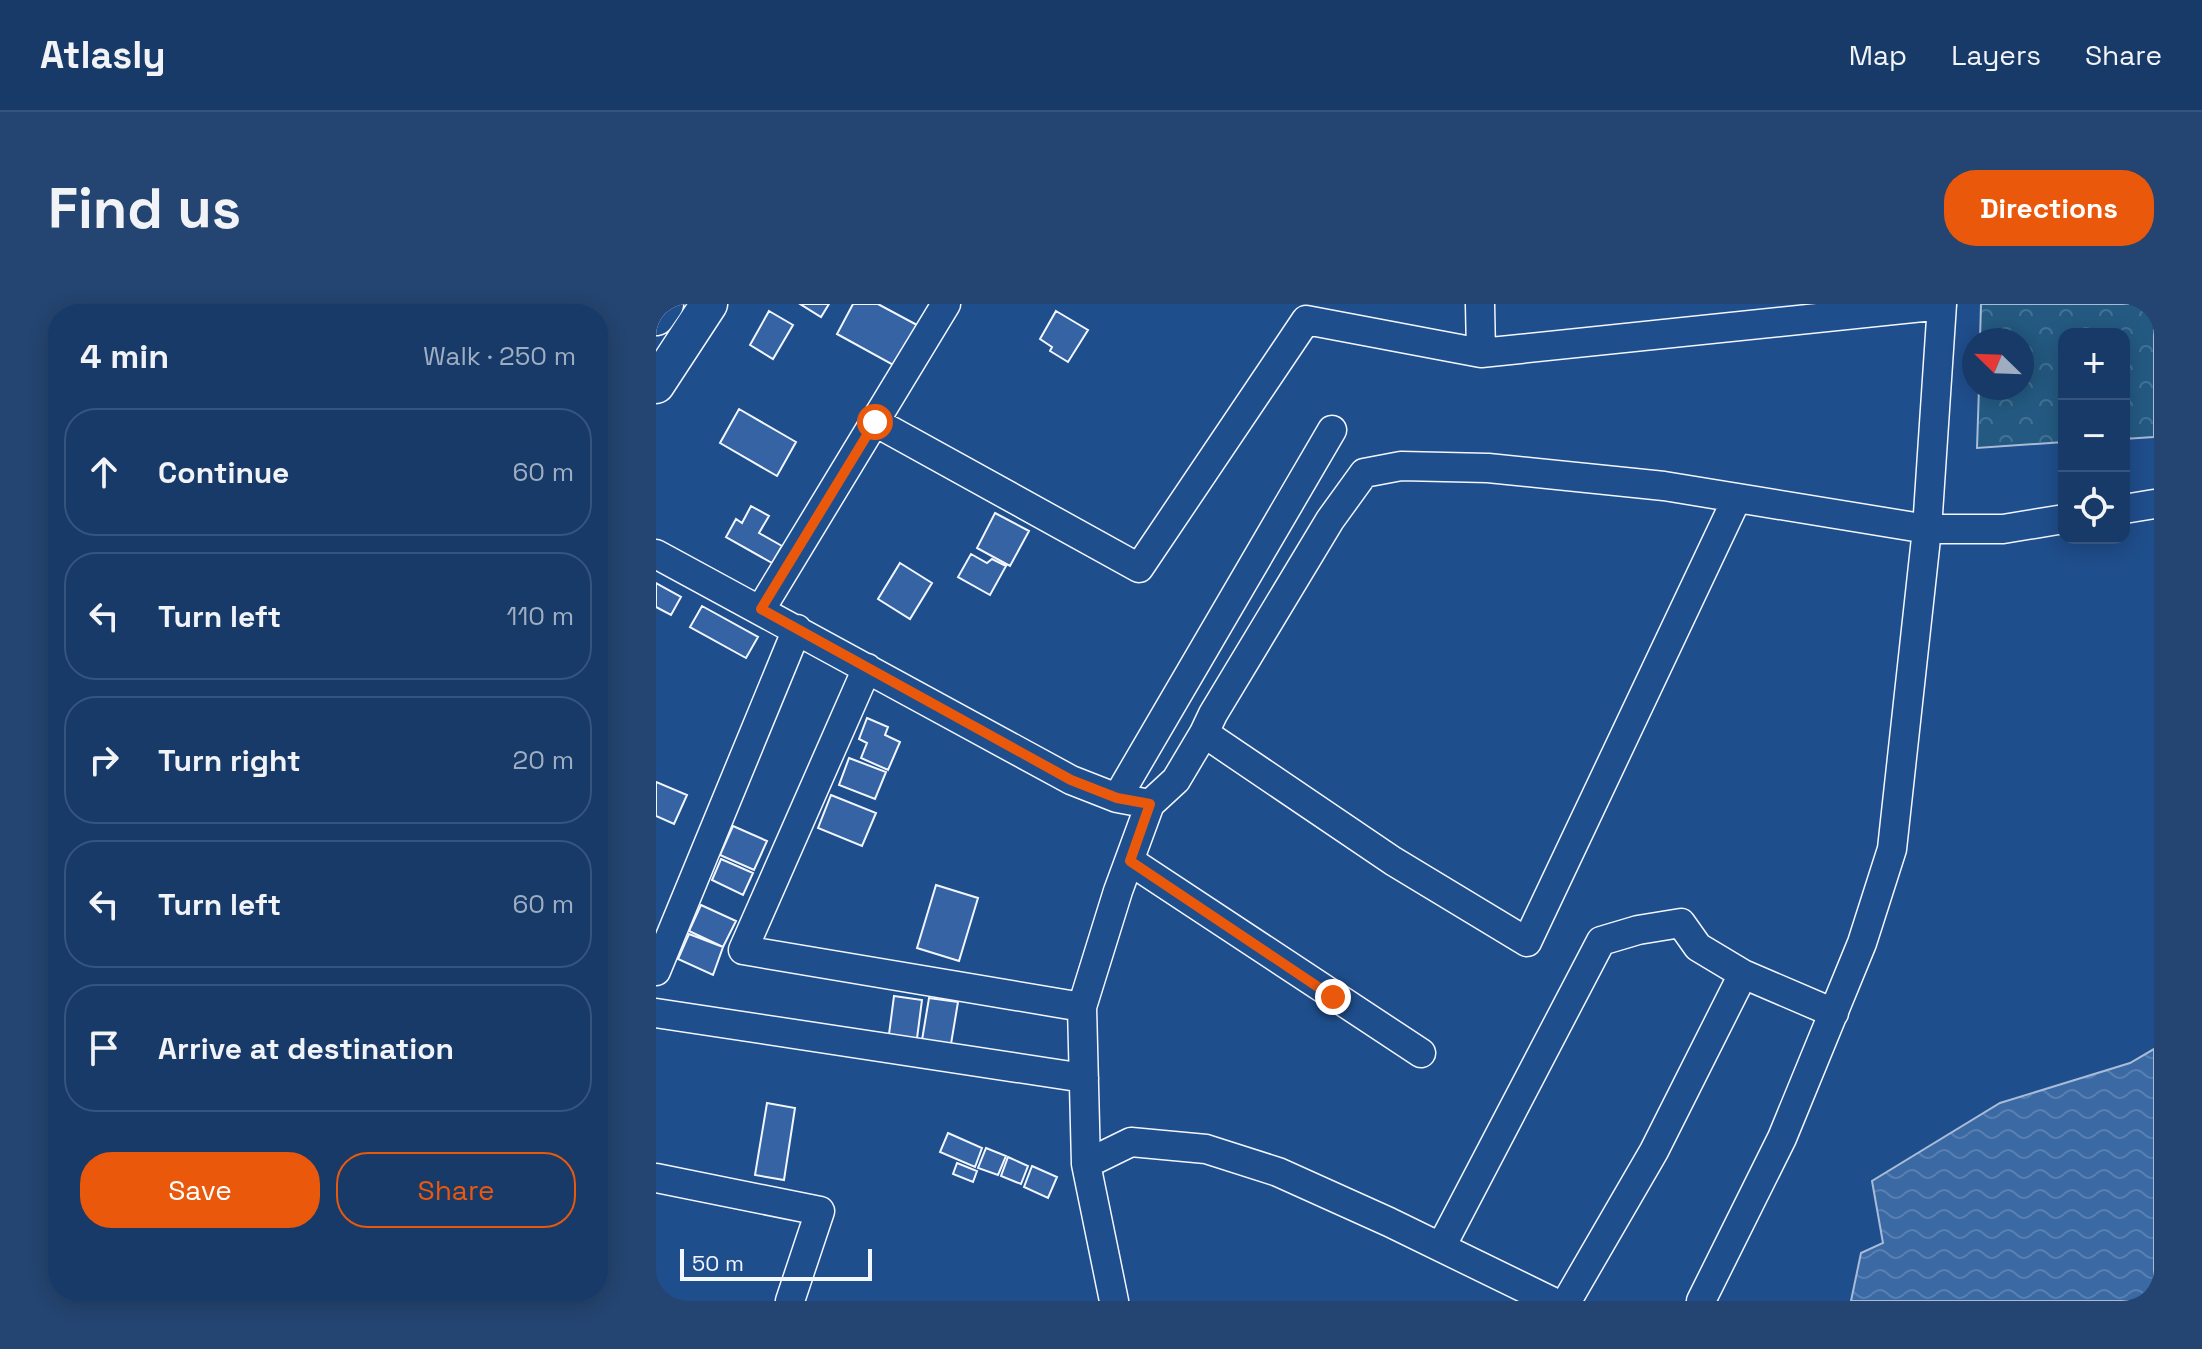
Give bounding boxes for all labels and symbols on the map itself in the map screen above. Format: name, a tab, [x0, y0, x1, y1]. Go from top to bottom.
north arrow	[1962, 328, 2034, 400]
route start	[857, 404, 893, 440]
route end	[1315, 979, 1351, 1015]
scale bar	[680, 1245, 872, 1281]

